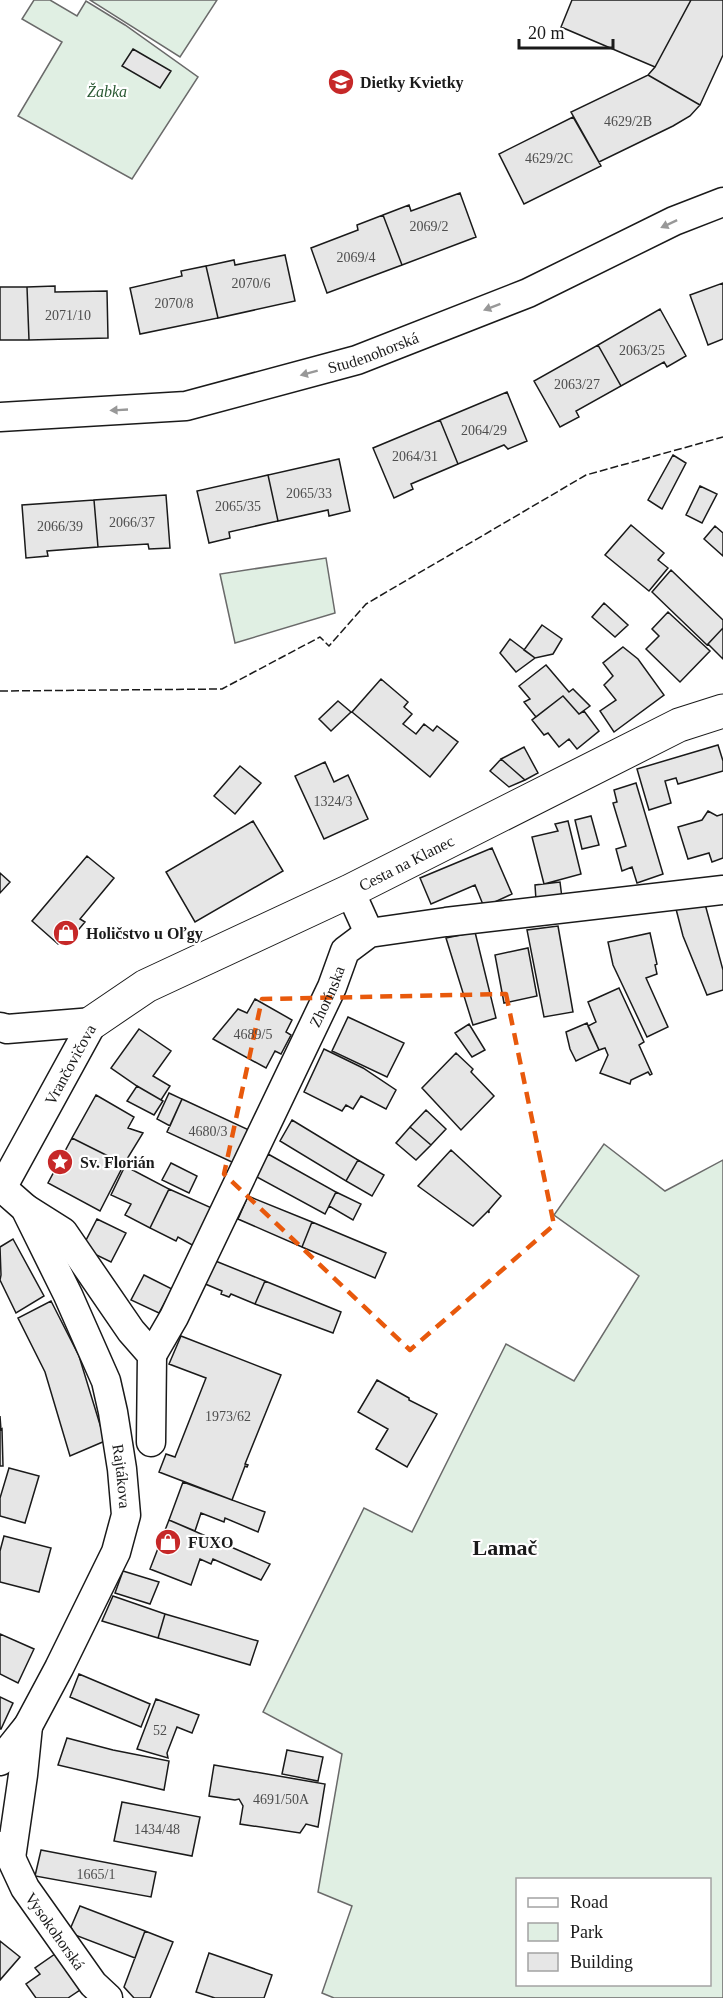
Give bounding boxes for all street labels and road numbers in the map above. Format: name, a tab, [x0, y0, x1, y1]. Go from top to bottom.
street label: Studenohorská	[326, 329, 421, 376]
street label: Cesta na Klanec	[356, 832, 457, 894]
street label: Zhorínska	[306, 964, 348, 1030]
street label: Vrančovičova	[41, 1022, 99, 1108]
street label: Rajtákova	[109, 1443, 133, 1509]
street label: Vysokohorská	[22, 1889, 88, 1973]

